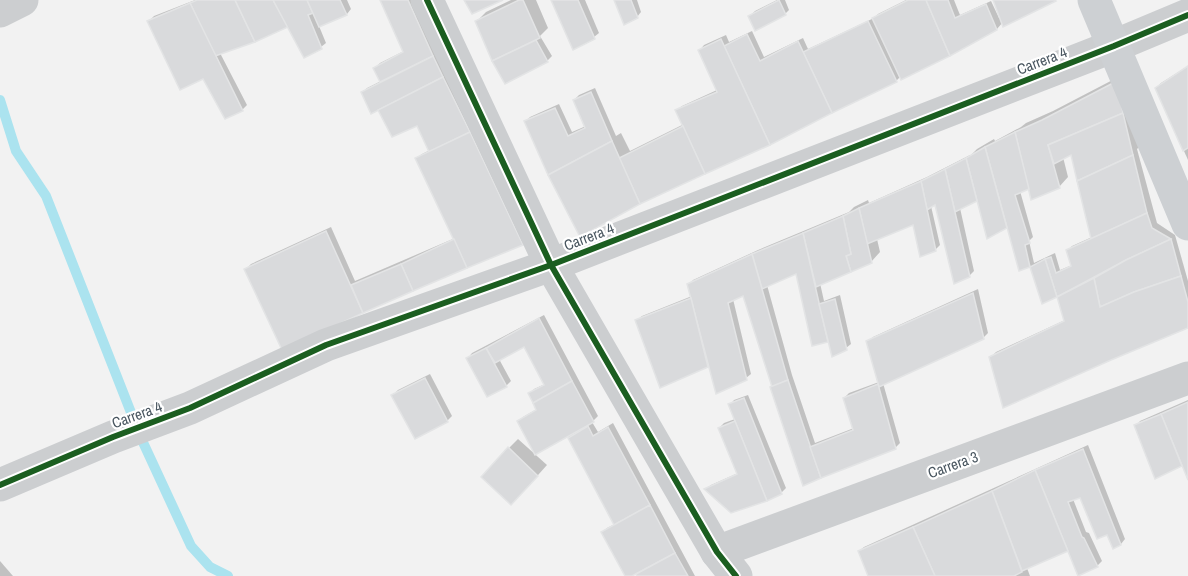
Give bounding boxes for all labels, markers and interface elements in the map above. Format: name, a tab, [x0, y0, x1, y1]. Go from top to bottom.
street label: Carrera 4	[1014, 41, 1070, 80]
street label: Carrera 4	[561, 217, 617, 256]
street label: Carrera 4	[109, 396, 165, 433]
street label: Carrera 3	[925, 446, 981, 483]

